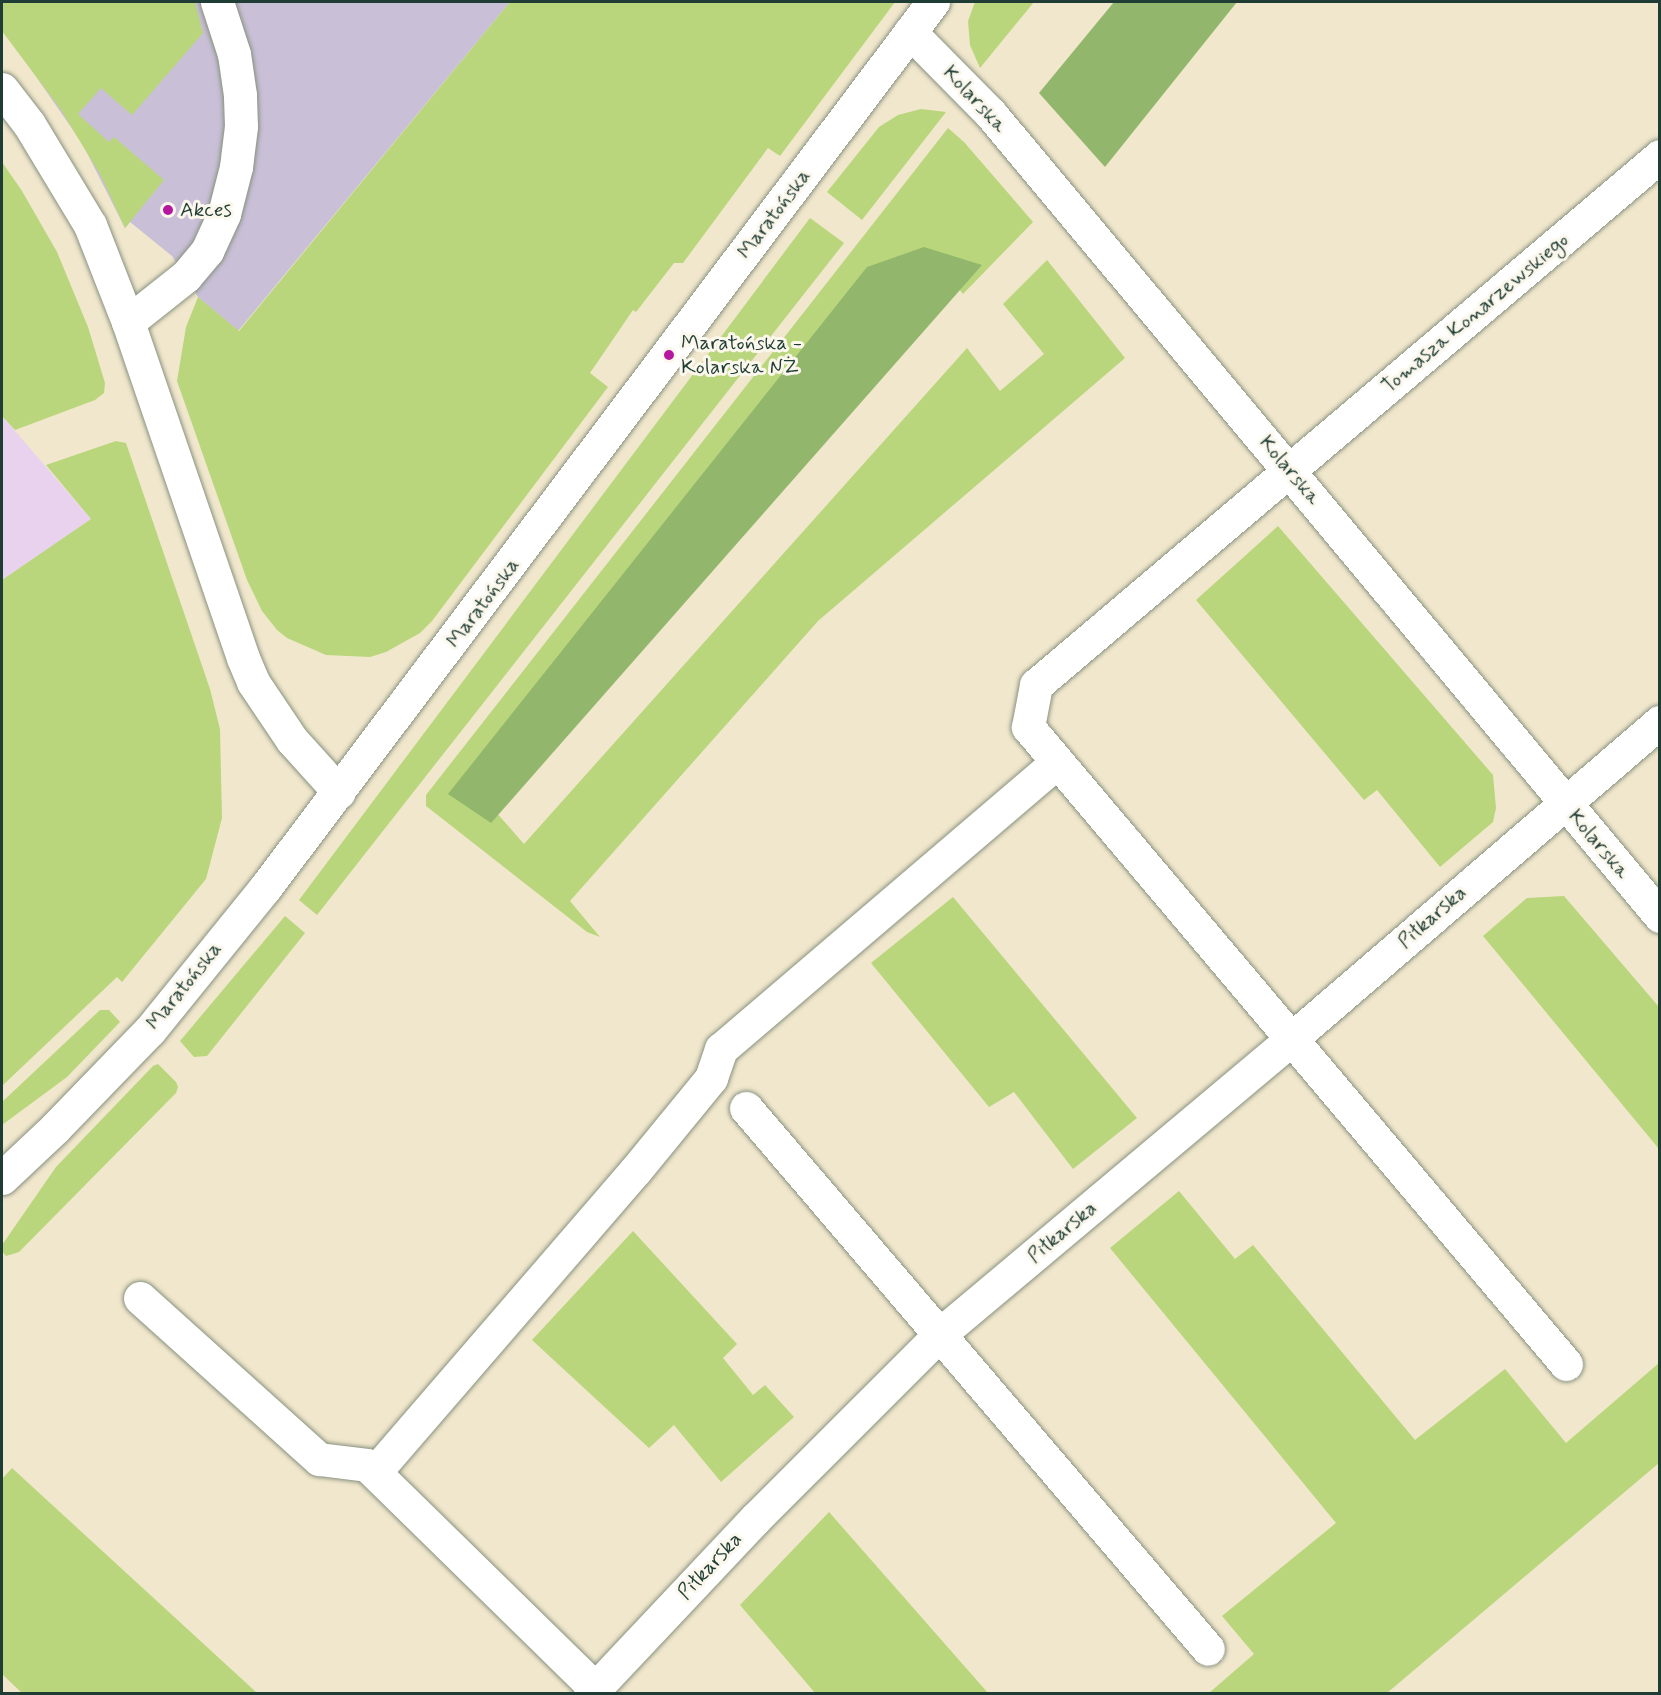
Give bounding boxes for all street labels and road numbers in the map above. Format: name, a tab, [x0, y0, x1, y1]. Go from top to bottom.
street label: Kolarska	[938, 60, 1012, 138]
street label: Maratońska	[732, 164, 816, 264]
street label: Tomasza Konarzewskiego	[1381, 231, 1569, 395]
street label: Kolarska	[1254, 430, 1326, 510]
street label: Maratońska	[441, 553, 525, 653]
street label: Kolarska	[1563, 804, 1635, 884]
street label: Piłkarska	[1392, 880, 1472, 954]
street label: Maratońska	[141, 937, 227, 1035]
street label: Piłkarska	[1022, 1196, 1102, 1268]
street label: Piłkarska	[672, 1527, 748, 1605]

